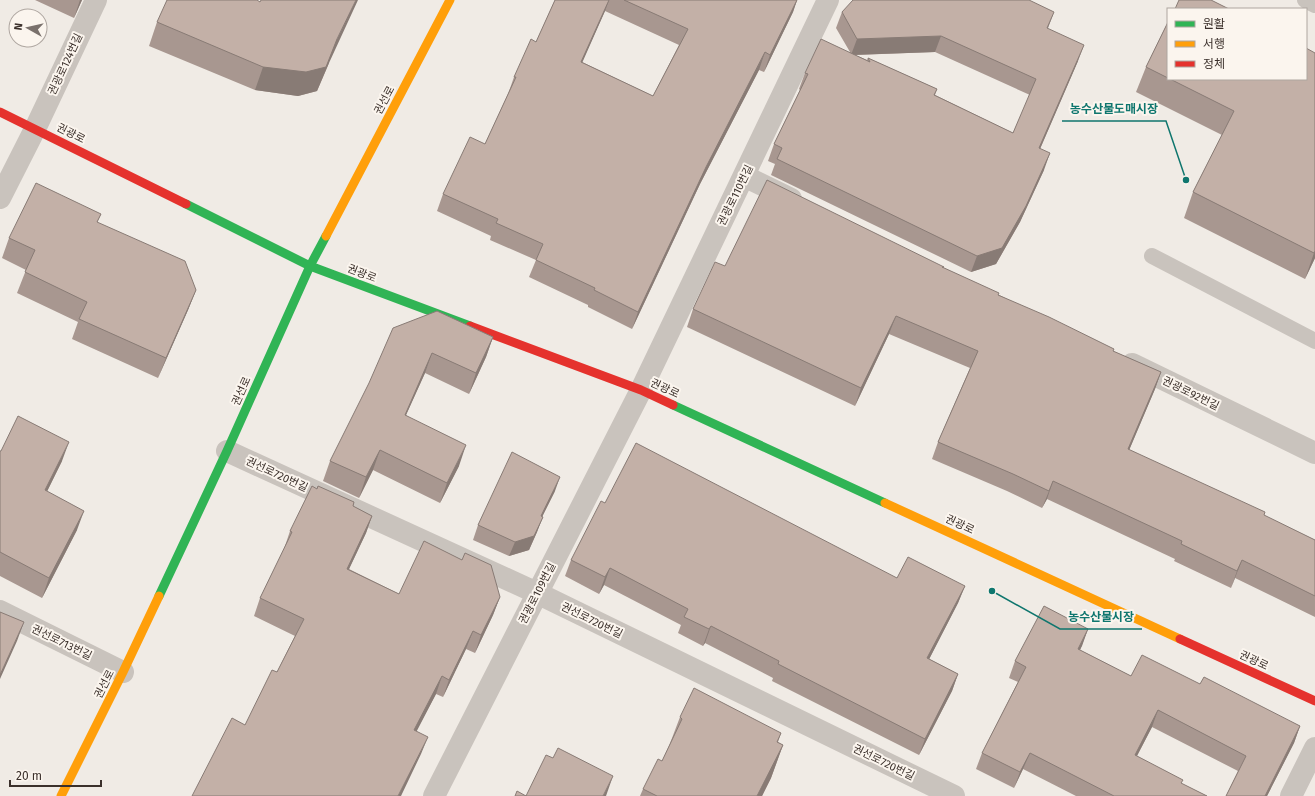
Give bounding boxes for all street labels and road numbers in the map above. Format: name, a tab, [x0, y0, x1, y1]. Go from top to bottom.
street label: 권광로124번길	[46, 31, 85, 97]
street label: 권선로	[372, 84, 397, 117]
street label: 권광로	[54, 121, 87, 146]
street label: 권광로110번길	[715, 163, 756, 228]
street label: 권광로	[345, 262, 378, 285]
street label: 권광로92번길	[1160, 374, 1221, 413]
street label: 권선로	[229, 375, 254, 408]
street label: 권광로	[648, 376, 681, 401]
street label: 권선로720번길	[244, 454, 310, 494]
street label: 권광로	[943, 512, 976, 537]
street label: 권광로109번길	[516, 560, 558, 626]
street label: 권선로720번길	[559, 600, 625, 641]
street label: 권선로713번길	[29, 622, 94, 663]
street label: 권광로	[1237, 648, 1270, 673]
street label: 권선로	[92, 668, 117, 701]
street label: 권선로720번길	[851, 742, 917, 783]

